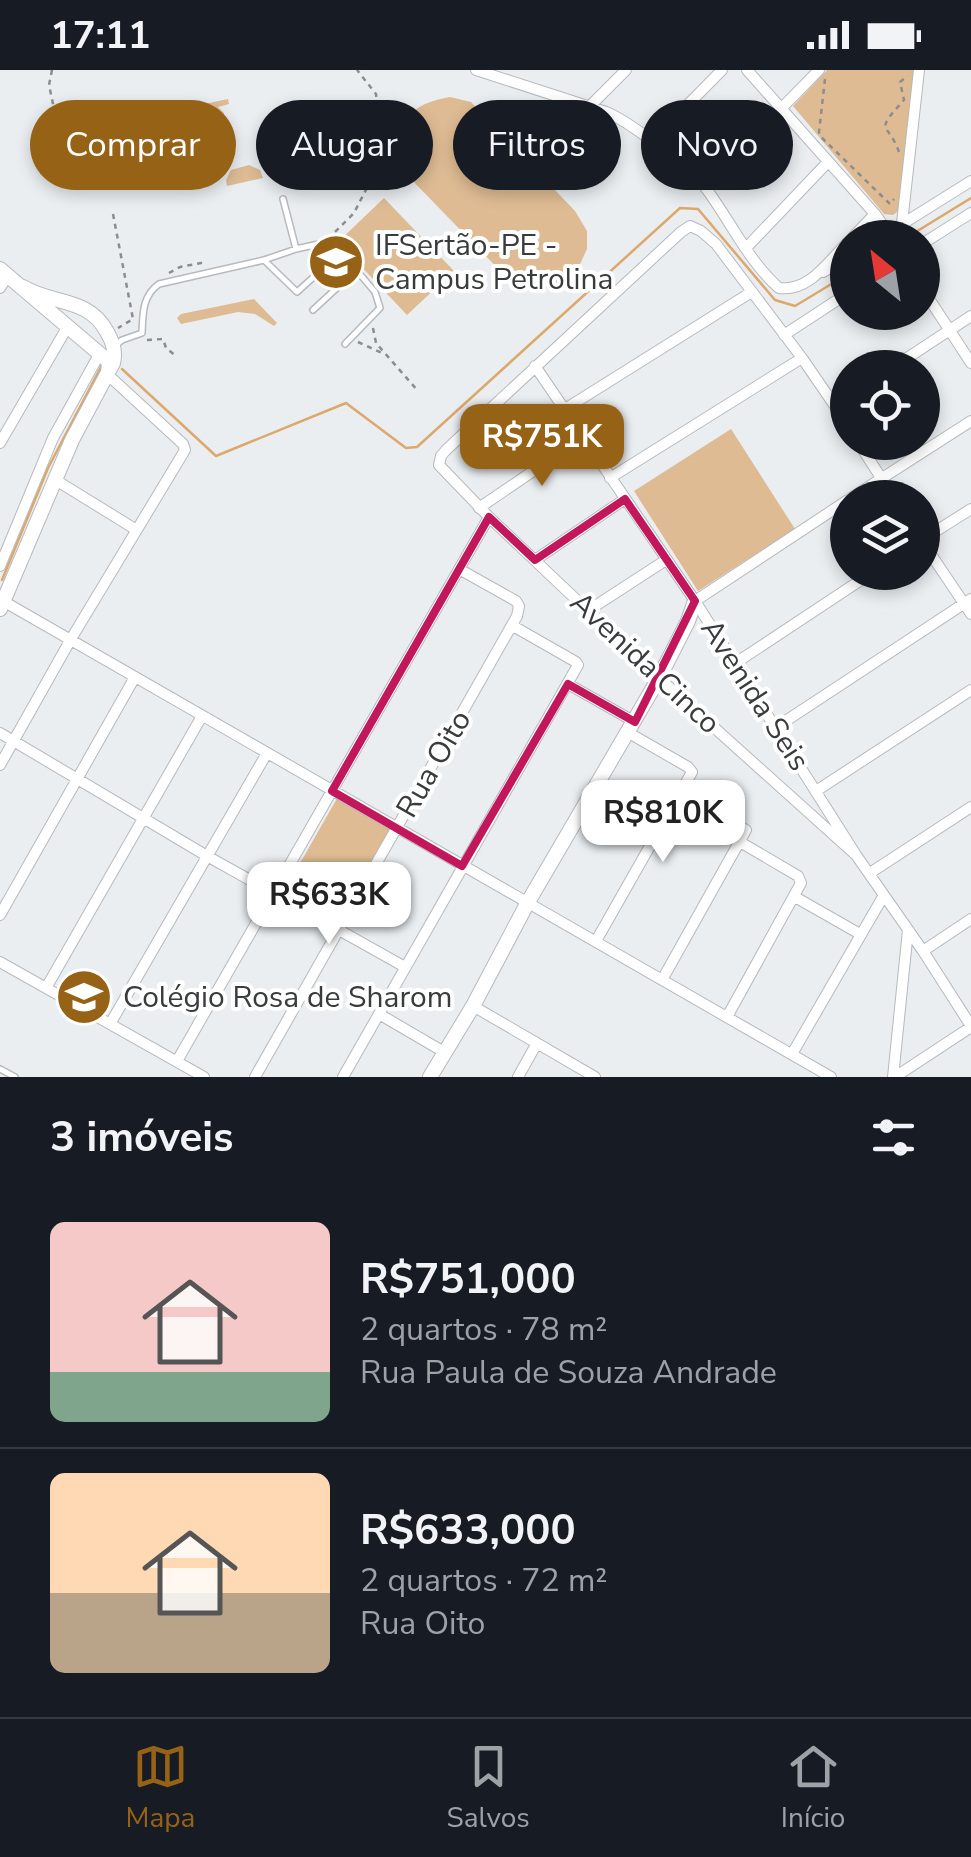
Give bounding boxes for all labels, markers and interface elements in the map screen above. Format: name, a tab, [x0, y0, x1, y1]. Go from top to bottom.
text: 17:11	[50, 10, 151, 61]
chip: Comprar	[30, 100, 236, 190]
chip: Alugar	[256, 100, 433, 190]
chip: Filtros	[453, 100, 621, 190]
chip: Novo	[641, 100, 793, 190]
north arrow	[830, 220, 940, 330]
map controls	[830, 220, 940, 590]
place label: IFSertão-PE - Campus Petrolina	[375, 225, 614, 300]
school or university icon: IFSertão-PE - Campus Petrolina	[306, 232, 366, 292]
button: locate	[830, 350, 940, 460]
pin: R$751K	[461, 404, 623, 489]
text: R$751K	[482, 415, 602, 458]
button: layers	[830, 480, 940, 590]
street label: Avenida Cinco	[561, 583, 729, 743]
street label: Avenida Seis	[691, 611, 819, 779]
street label: Rua Oito	[387, 703, 481, 825]
pin: R$810K	[582, 780, 744, 865]
text: R$810K	[603, 791, 723, 834]
pin: R$633K	[248, 862, 410, 947]
text: R$633K	[269, 873, 389, 916]
school or university icon: Colégio Rosa de Sharom	[54, 967, 114, 1027]
place label: Colégio Rosa de Sharom	[123, 977, 452, 1018]
text: 3 imóveis	[50, 1109, 234, 1166]
icon: filters	[866, 1110, 921, 1165]
text: R$751,000	[360, 1251, 576, 1308]
icon: home	[130, 1262, 250, 1382]
text: 2 quartos · 78 m²	[360, 1308, 607, 1351]
text: Rua Paula de Souza Andrade	[360, 1351, 777, 1394]
text: R$633,000	[360, 1502, 576, 1559]
icon: home	[130, 1513, 250, 1633]
text: 2 quartos · 72 m²	[360, 1559, 607, 1602]
text: Rua Oito	[360, 1602, 485, 1645]
tab: Mapa	[126, 1739, 195, 1837]
tab: Salvos	[447, 1739, 530, 1837]
tab: Início	[781, 1739, 845, 1837]

